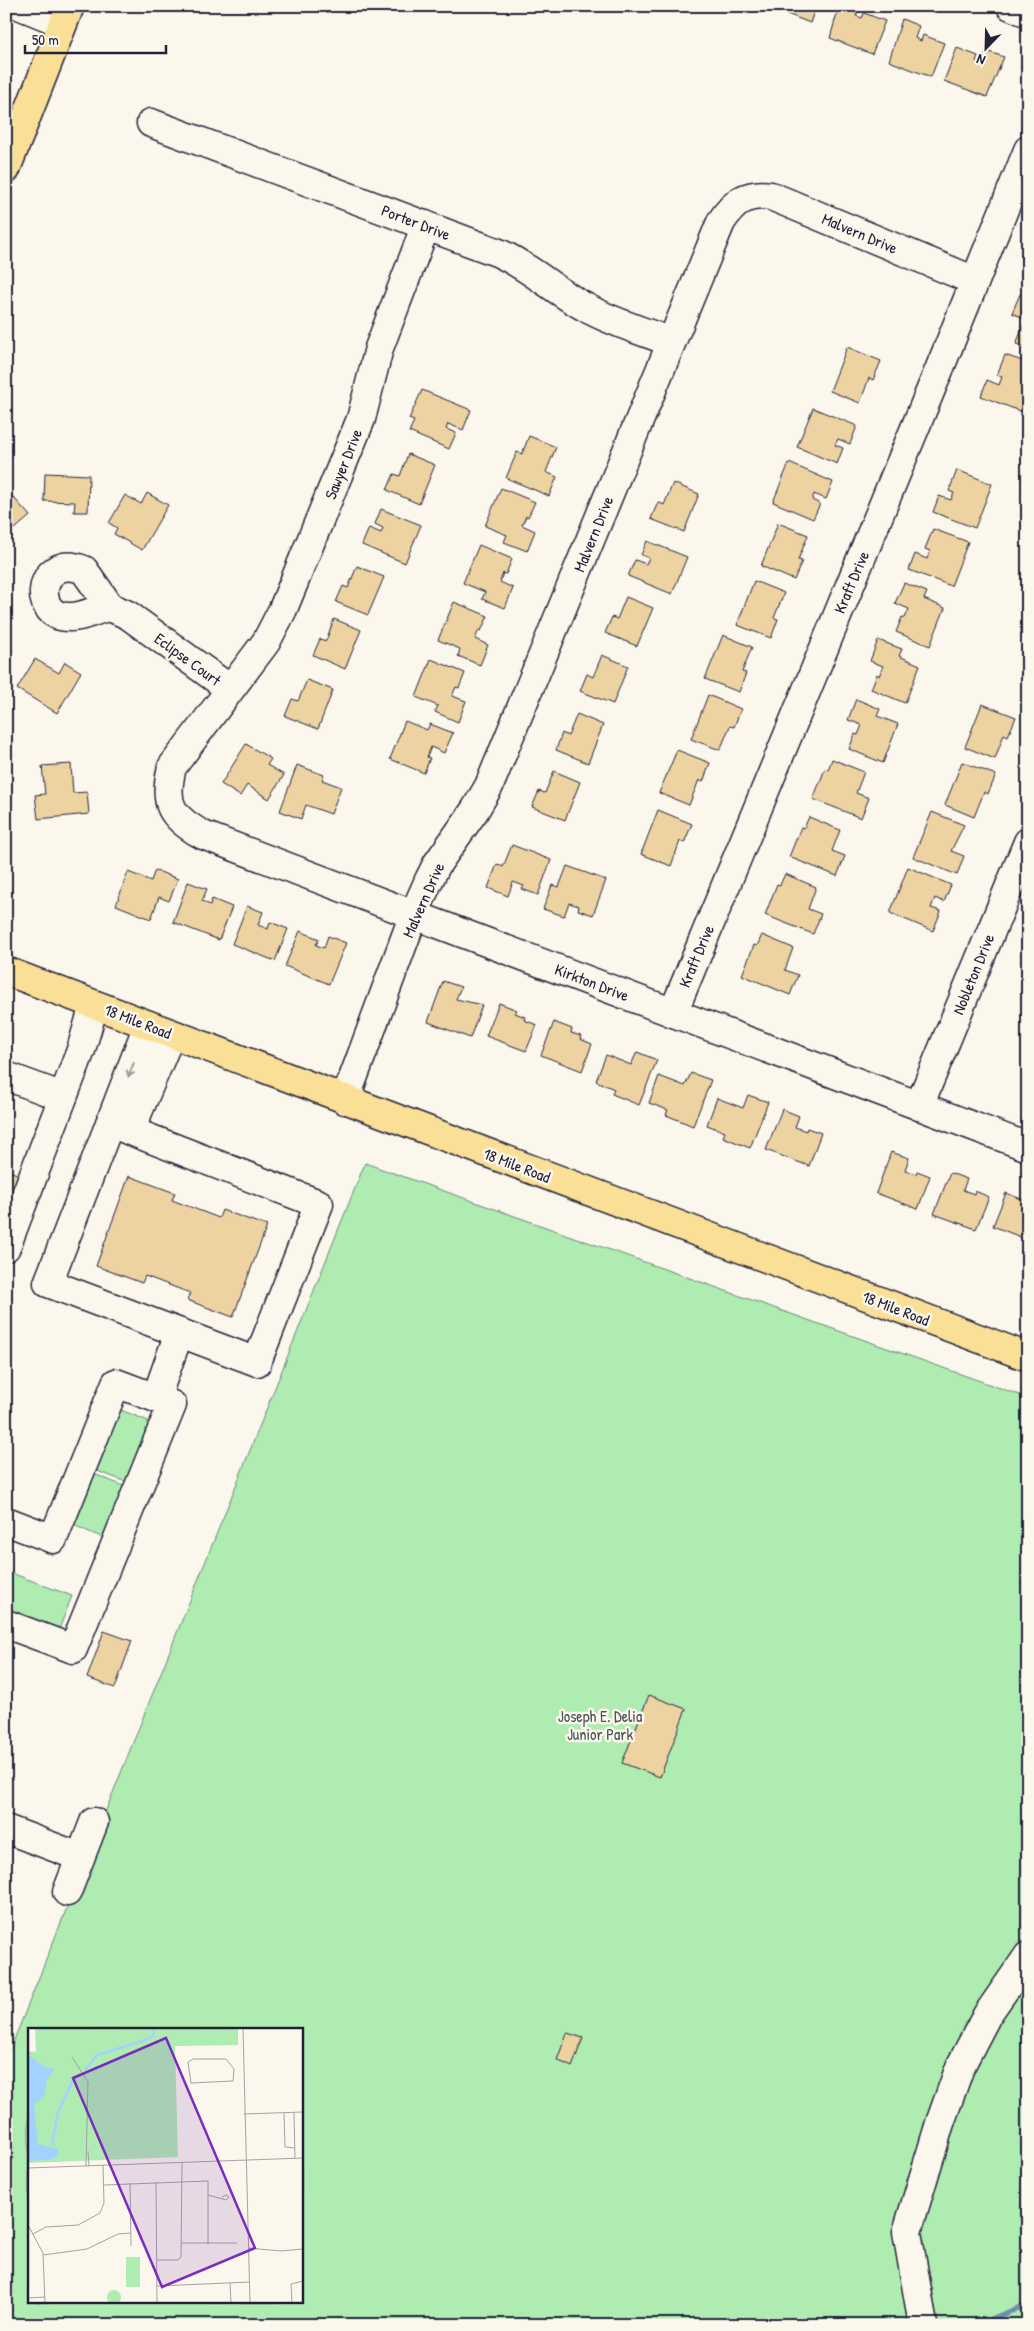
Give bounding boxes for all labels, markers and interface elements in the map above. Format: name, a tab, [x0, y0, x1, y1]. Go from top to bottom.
scale bar	[25, 22, 166, 54]
north arrow	[962, 22, 1012, 72]
text: 50 m	[32, 29, 59, 50]
text: N	[973, 50, 988, 71]
street label: Porter Drive	[378, 199, 454, 245]
street label: Malvern Drive	[819, 207, 902, 259]
street label: Sawyer Drive	[319, 425, 367, 502]
street label: Malvern Drive	[568, 492, 618, 575]
street label: Kraft Drive	[828, 547, 874, 617]
street label: Eclipse Court	[150, 627, 226, 691]
street label: Malvern Drive	[397, 858, 450, 941]
street label: Kraft Drive	[673, 921, 719, 991]
street label: Nobleton Drive	[947, 930, 999, 1018]
street label: Kirkton Drive	[552, 958, 633, 1006]
street label: 18 Mile Road	[101, 998, 175, 1044]
one-way arrow	[126, 1062, 135, 1078]
street label: 18 Mile Road	[480, 1142, 554, 1188]
street label: 18 Mile Road	[859, 1285, 933, 1331]
park label: Joseph E. Delia Junior Park	[558, 1705, 642, 1745]
inset map	[28, 2028, 302, 2304]

